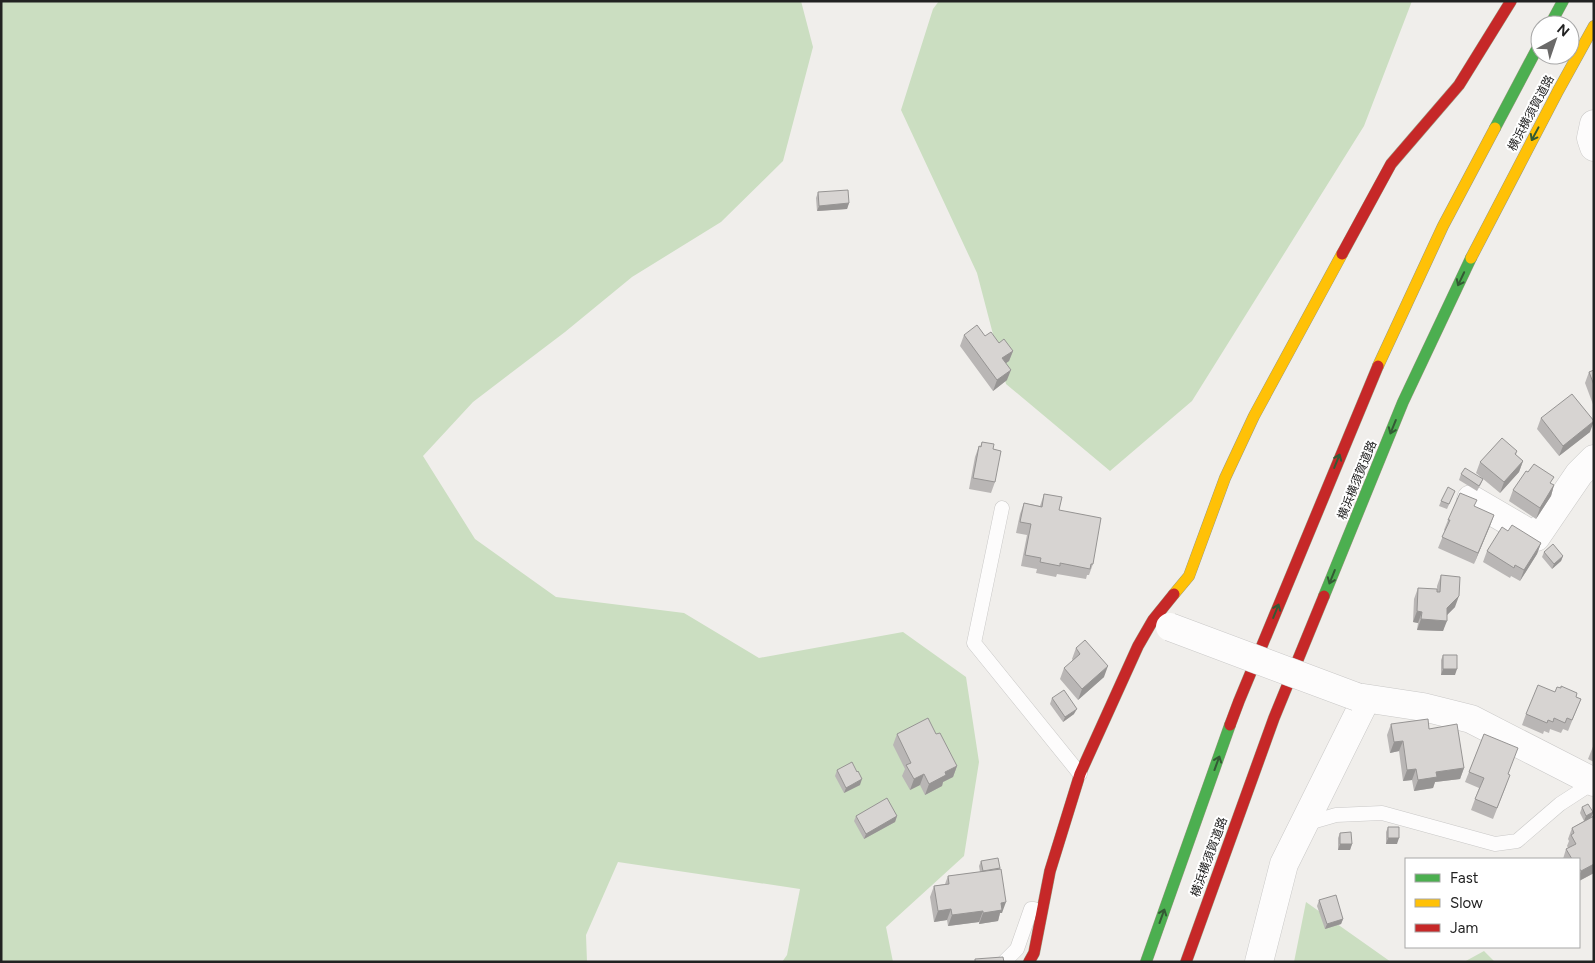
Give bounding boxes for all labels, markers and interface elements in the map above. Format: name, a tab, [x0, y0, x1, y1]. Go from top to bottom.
north arrow	[1530, 15, 1580, 65]
text: N	[1553, 20, 1573, 40]
street label: 横浜横須賀道路	[1505, 73, 1557, 153]
one-way arrow	[1530, 127, 1540, 142]
one-way arrow	[1456, 271, 1465, 286]
one-way arrow	[1388, 419, 1398, 434]
street label: 横浜横須賀道路	[1335, 438, 1379, 522]
one-way arrow	[1333, 454, 1343, 469]
one-way arrow	[1327, 569, 1336, 584]
one-way arrow	[1271, 604, 1281, 619]
one-way arrow	[1213, 756, 1222, 771]
street label: 横浜横須賀道路	[1188, 815, 1230, 899]
legend	[1405, 858, 1580, 948]
text: Fast	[1450, 869, 1479, 887]
text: Slow	[1450, 894, 1483, 912]
one-way arrow	[1158, 909, 1167, 924]
text: Jam	[1450, 919, 1478, 937]

